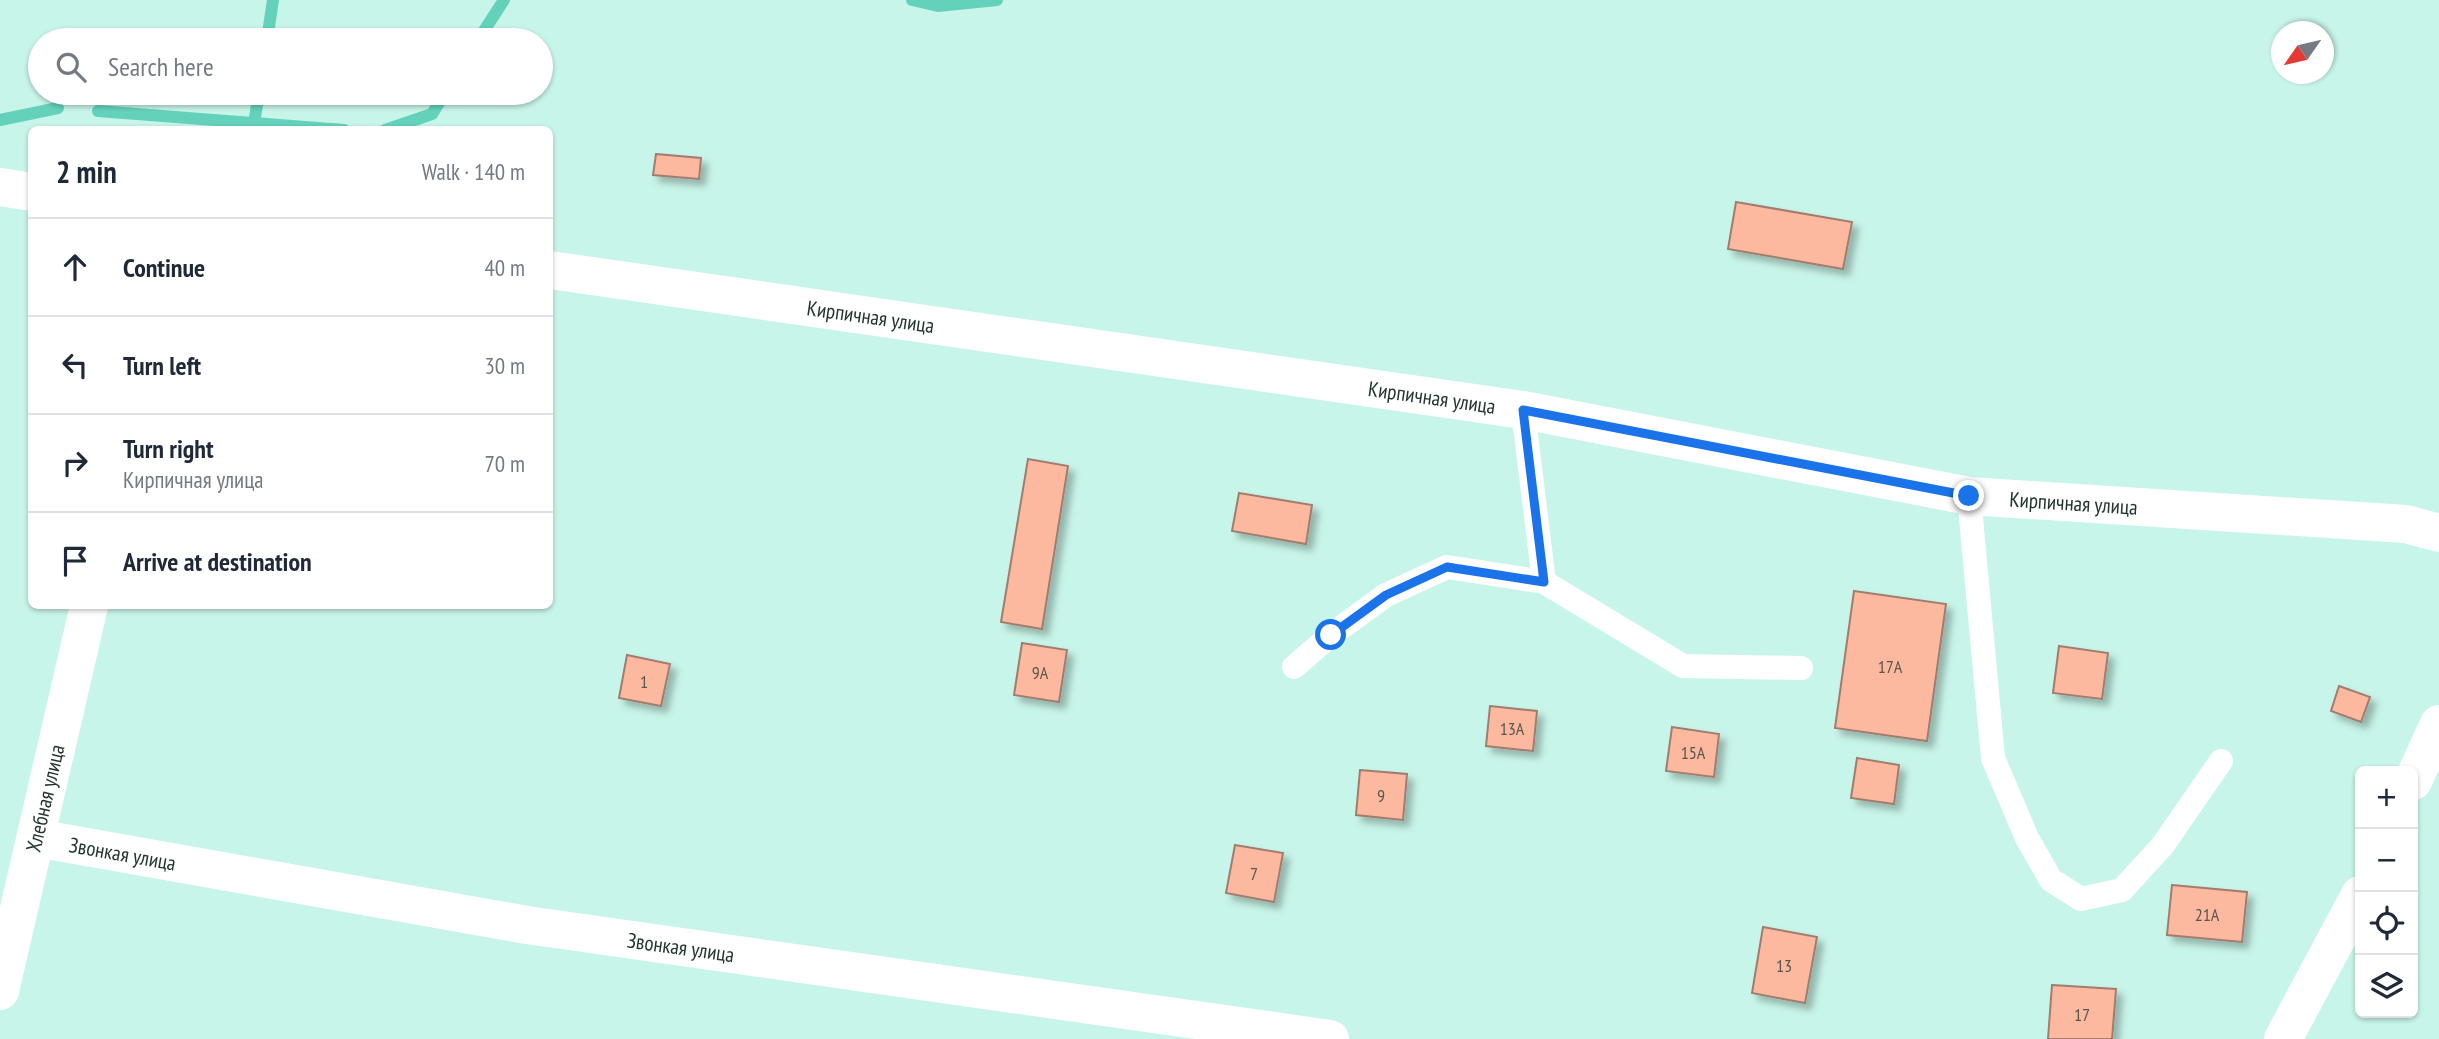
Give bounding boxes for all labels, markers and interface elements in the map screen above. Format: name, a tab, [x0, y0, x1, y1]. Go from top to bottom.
north arrow	[2271, 21, 2334, 84]
search box	[28, 28, 553, 105]
icon: search	[52, 48, 90, 86]
text: Search here	[108, 50, 214, 83]
text: 2 min	[56, 152, 117, 191]
text: Walk · 140 m	[422, 157, 525, 186]
icon: ahead	[56, 248, 94, 286]
text: Continue	[123, 251, 205, 284]
text: 40 m	[484, 253, 525, 282]
street label: Кирпичная улица	[805, 294, 936, 339]
icon: left	[56, 346, 94, 384]
text: Turn left	[123, 349, 201, 382]
text: 30 m	[484, 351, 525, 380]
street label: Кирпичная улица	[1366, 374, 1497, 419]
text: Turn right	[123, 432, 214, 465]
icon: right	[56, 444, 94, 482]
text: 70 m	[484, 449, 525, 478]
text: Кирпичная улица	[123, 465, 264, 494]
route end	[1953, 480, 1984, 511]
street label: Кирпичная улица	[2009, 485, 2139, 520]
icon: arrive	[56, 542, 94, 580]
text: Arrive at destination	[123, 545, 312, 578]
route start	[1315, 619, 1346, 650]
house number: 17А	[1878, 655, 1903, 678]
house number: 9А	[1032, 661, 1049, 684]
house number: 1	[640, 670, 648, 693]
house number: 13А	[1500, 717, 1525, 740]
house number: 15А	[1681, 741, 1706, 764]
street label: Хлебная улица	[19, 742, 70, 855]
map controls	[2355, 766, 2418, 1018]
button: +	[2355, 766, 2418, 829]
house number: 9	[1377, 784, 1385, 807]
button: −	[2355, 829, 2418, 892]
street label: Звонкая улица	[67, 831, 178, 876]
house number: 7	[1250, 862, 1258, 885]
button: locate	[2355, 892, 2418, 955]
house number: 21А	[2195, 903, 2220, 926]
street label: Звонкая улица	[625, 926, 736, 968]
house number: 13	[1776, 954, 1792, 977]
button: layers	[2355, 955, 2418, 1018]
house number: 17	[2074, 1003, 2090, 1026]

